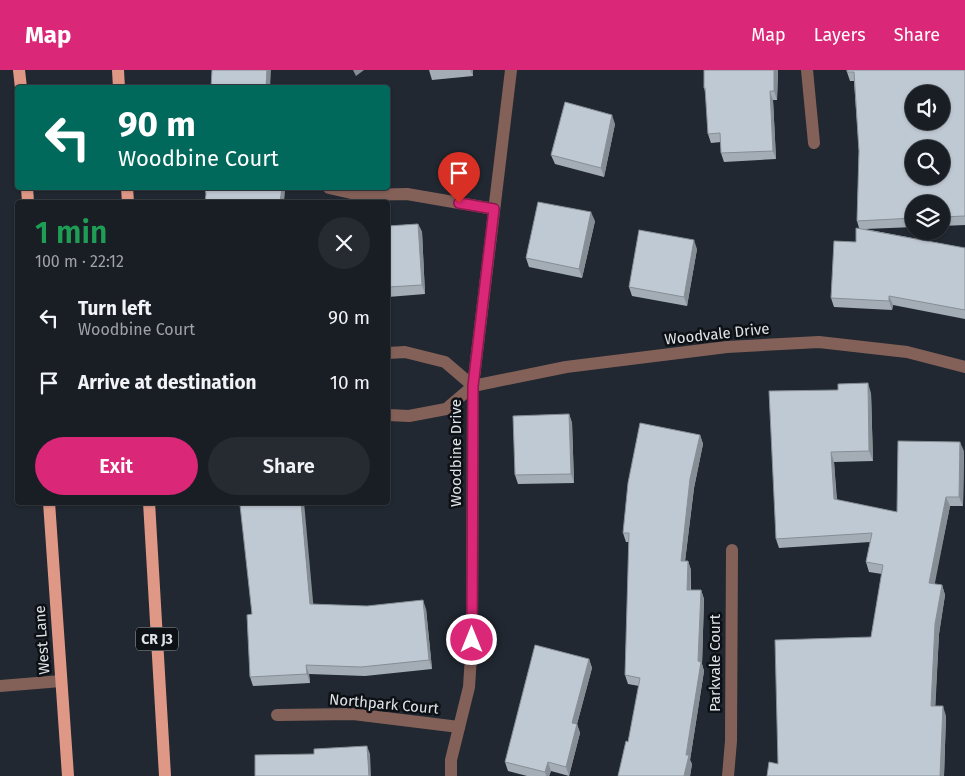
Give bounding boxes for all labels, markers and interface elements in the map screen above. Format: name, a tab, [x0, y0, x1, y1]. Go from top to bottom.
text: Map	[25, 21, 71, 49]
text: Map	[751, 24, 786, 46]
text: Layers	[814, 24, 866, 46]
text: Share	[894, 24, 940, 46]
map controls	[905, 85, 950, 240]
button: sound	[905, 85, 950, 130]
text: 90 m	[118, 103, 196, 145]
icon: left	[35, 105, 100, 170]
button: search	[905, 140, 950, 185]
text: Woodbine Court	[118, 145, 279, 172]
pin	[438, 152, 480, 203]
icon: arrive	[445, 159, 473, 187]
button: layers	[905, 195, 950, 240]
text: 1 min	[35, 215, 107, 251]
button: close	[318, 217, 370, 269]
text: 100 m · 22:12	[35, 252, 124, 271]
text: Turn left	[78, 297, 152, 320]
icon: left	[35, 304, 63, 332]
text: 90 m	[328, 306, 370, 329]
text: Woodbine Court	[78, 320, 195, 339]
street label: Woodvale Drive	[664, 320, 770, 348]
icon: arrive	[35, 369, 63, 397]
text: Arrive at destination	[78, 371, 257, 394]
text: 10 m	[330, 371, 370, 394]
street label: Woodbine Drive	[447, 399, 465, 507]
button: Exit	[35, 437, 198, 495]
button: Share	[208, 437, 370, 495]
street label: West Lane	[31, 605, 53, 675]
position arrow	[445, 613, 497, 665]
street label: Parkvale Court	[706, 613, 724, 712]
road number: CR J3	[136, 628, 178, 650]
street label: Northpark Court	[328, 690, 440, 718]

